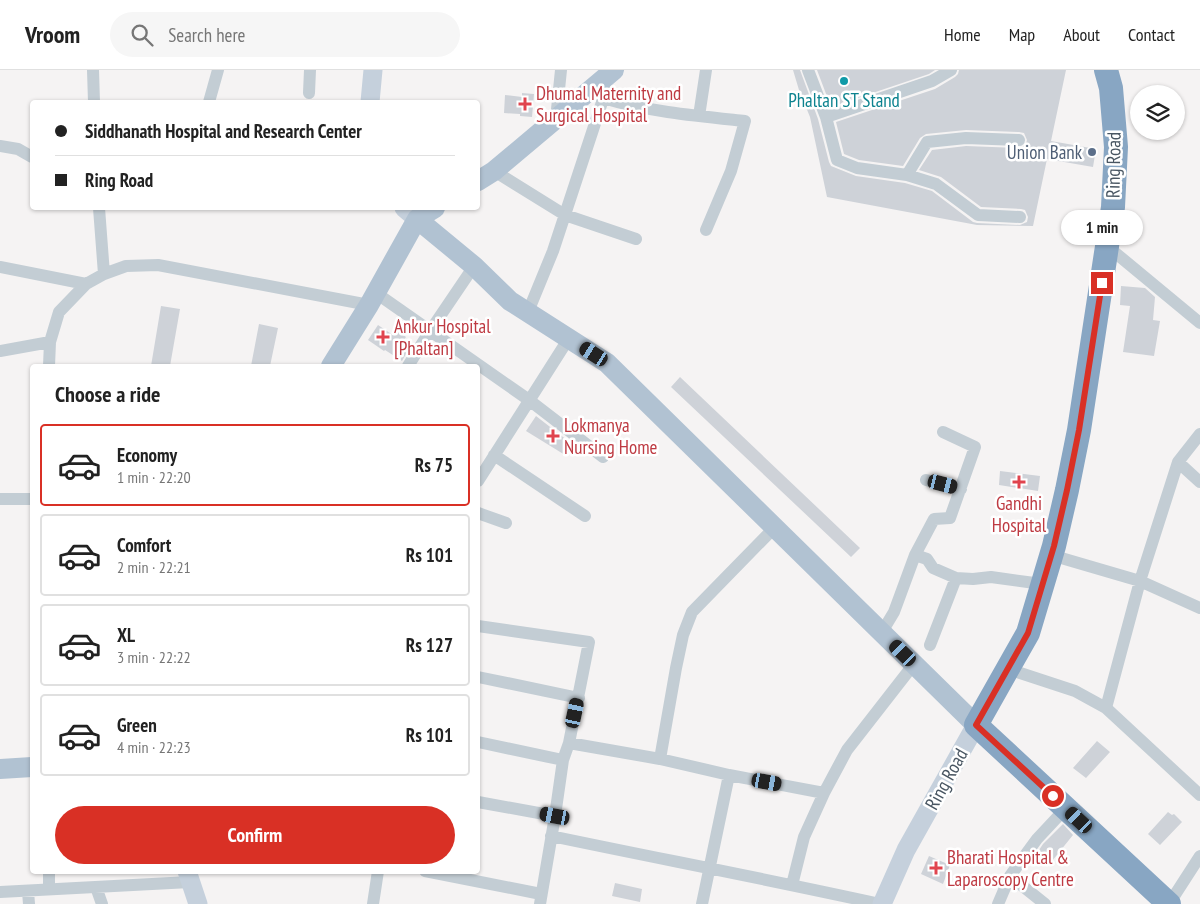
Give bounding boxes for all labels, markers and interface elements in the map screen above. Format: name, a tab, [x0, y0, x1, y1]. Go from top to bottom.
search box	[110, 12, 460, 57]
text: Vroom	[25, 19, 80, 50]
icon: search	[128, 21, 156, 49]
text: Search here	[168, 23, 245, 47]
text: Home	[944, 23, 981, 46]
text: Map	[1009, 23, 1035, 46]
text: About	[1063, 23, 1100, 46]
text: Contact	[1128, 23, 1175, 46]
marker: Phaltan ST Stand	[838, 75, 850, 87]
place label: Dhumal Maternity and Surgical Hospital	[536, 81, 681, 127]
map controls	[1130, 85, 1185, 140]
button: layers	[1130, 85, 1185, 140]
place label: Phaltan ST Stand	[788, 88, 900, 112]
marker: Dhumal Maternity and Surgical Hospital	[518, 97, 532, 111]
text: Siddhanath Hospital and Research Center	[85, 119, 362, 143]
street label: Ring Road	[1100, 132, 1126, 198]
place label: Union Bank	[1007, 140, 1083, 164]
marker: Union Bank	[1086, 146, 1098, 158]
text: Ring Road	[85, 168, 153, 192]
callout: 1 min	[1061, 210, 1143, 246]
text: 1 min	[1086, 217, 1118, 237]
route end	[1091, 272, 1113, 294]
place label: Ankur Hospital [Phaltan]	[394, 314, 491, 360]
marker: Ankur Hospital [Phaltan]	[376, 330, 390, 344]
car	[577, 340, 610, 368]
text: Choose a ride	[55, 380, 160, 408]
place label: Lokmanya Nursing Home	[564, 413, 658, 459]
marker: Lokmanya Nursing Home	[546, 429, 560, 443]
icon: car	[57, 443, 102, 488]
text: Economy	[117, 443, 177, 467]
text: Rs 75	[415, 453, 453, 477]
text: 1 min · 22:20	[117, 467, 191, 487]
car	[926, 473, 959, 495]
marker: Gandhi Hospital	[1012, 475, 1026, 489]
place label: Gandhi Hospital	[992, 491, 1047, 537]
icon: car	[57, 533, 102, 578]
text: Comfort	[117, 533, 171, 557]
text: Rs 101	[406, 543, 453, 567]
text: 2 min · 22:21	[117, 557, 191, 577]
icon: car	[57, 623, 102, 668]
text: XL	[117, 623, 135, 647]
text: Rs 127	[406, 633, 453, 657]
car	[886, 637, 919, 669]
text: 3 min · 22:22	[117, 647, 191, 667]
car	[564, 697, 585, 729]
icon: car	[57, 713, 102, 758]
text: Green	[117, 713, 157, 737]
text: Rs 101	[406, 723, 453, 747]
text: 4 min · 22:23	[117, 737, 191, 757]
street label: Ring Road	[919, 744, 973, 814]
car	[750, 772, 783, 792]
route start	[1042, 785, 1064, 807]
car	[1062, 804, 1095, 836]
button: Confirm	[55, 806, 455, 864]
car	[538, 806, 571, 826]
place label: Bharati Hospital & Laparoscopy Centre	[947, 845, 1074, 891]
marker: Bharati Hospital & Laparoscopy Centre	[929, 861, 943, 875]

